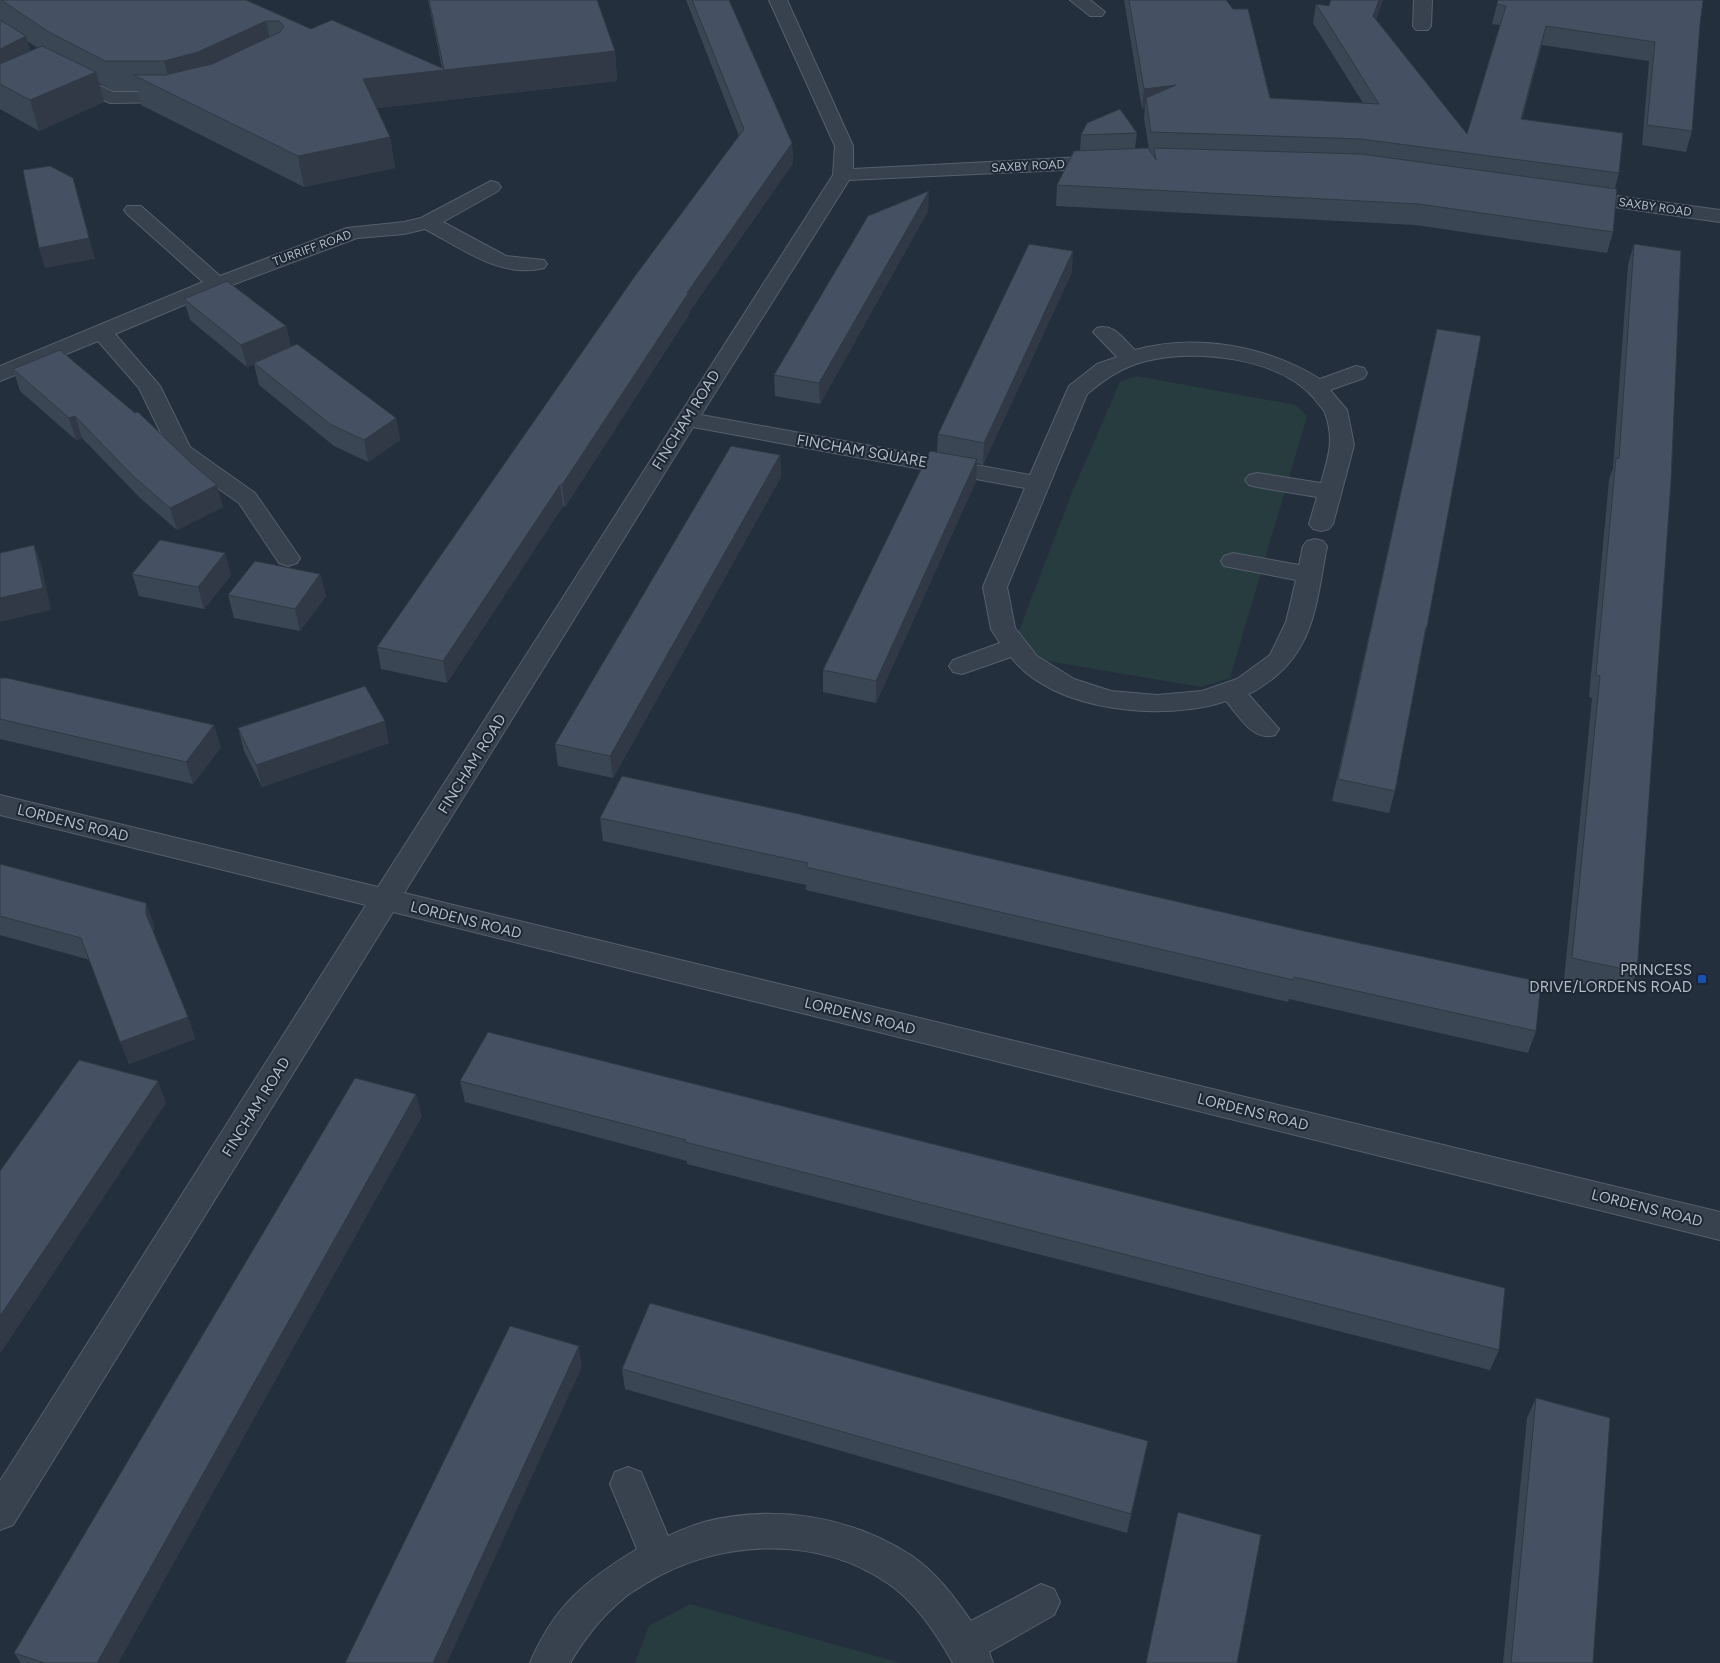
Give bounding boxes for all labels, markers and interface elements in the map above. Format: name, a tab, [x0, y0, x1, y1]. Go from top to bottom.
street label: SAXBY ROAD	[991, 157, 1065, 175]
street label: SAXBY ROAD	[1618, 195, 1692, 219]
street label: TURRIFF ROAD	[271, 227, 353, 269]
street label: FINCHAM ROAD	[648, 367, 724, 473]
street label: FINCHAM SQUARE	[795, 431, 929, 471]
street label: FINCHAM ROAD	[434, 711, 510, 817]
street label: LORDENS ROAD	[16, 801, 130, 845]
street label: LORDENS ROAD	[409, 898, 523, 942]
place label: PRINCESS DRIVE/LORDENS ROAD	[1529, 961, 1692, 996]
marker: PRINCESS DRIVE/LORDENS ROAD	[1696, 973, 1708, 985]
street label: LORDENS ROAD	[803, 994, 917, 1038]
street label: FINCHAM ROAD	[218, 1054, 294, 1160]
street label: LORDENS ROAD	[1196, 1090, 1310, 1134]
street label: LORDENS ROAD	[1590, 1186, 1704, 1230]

